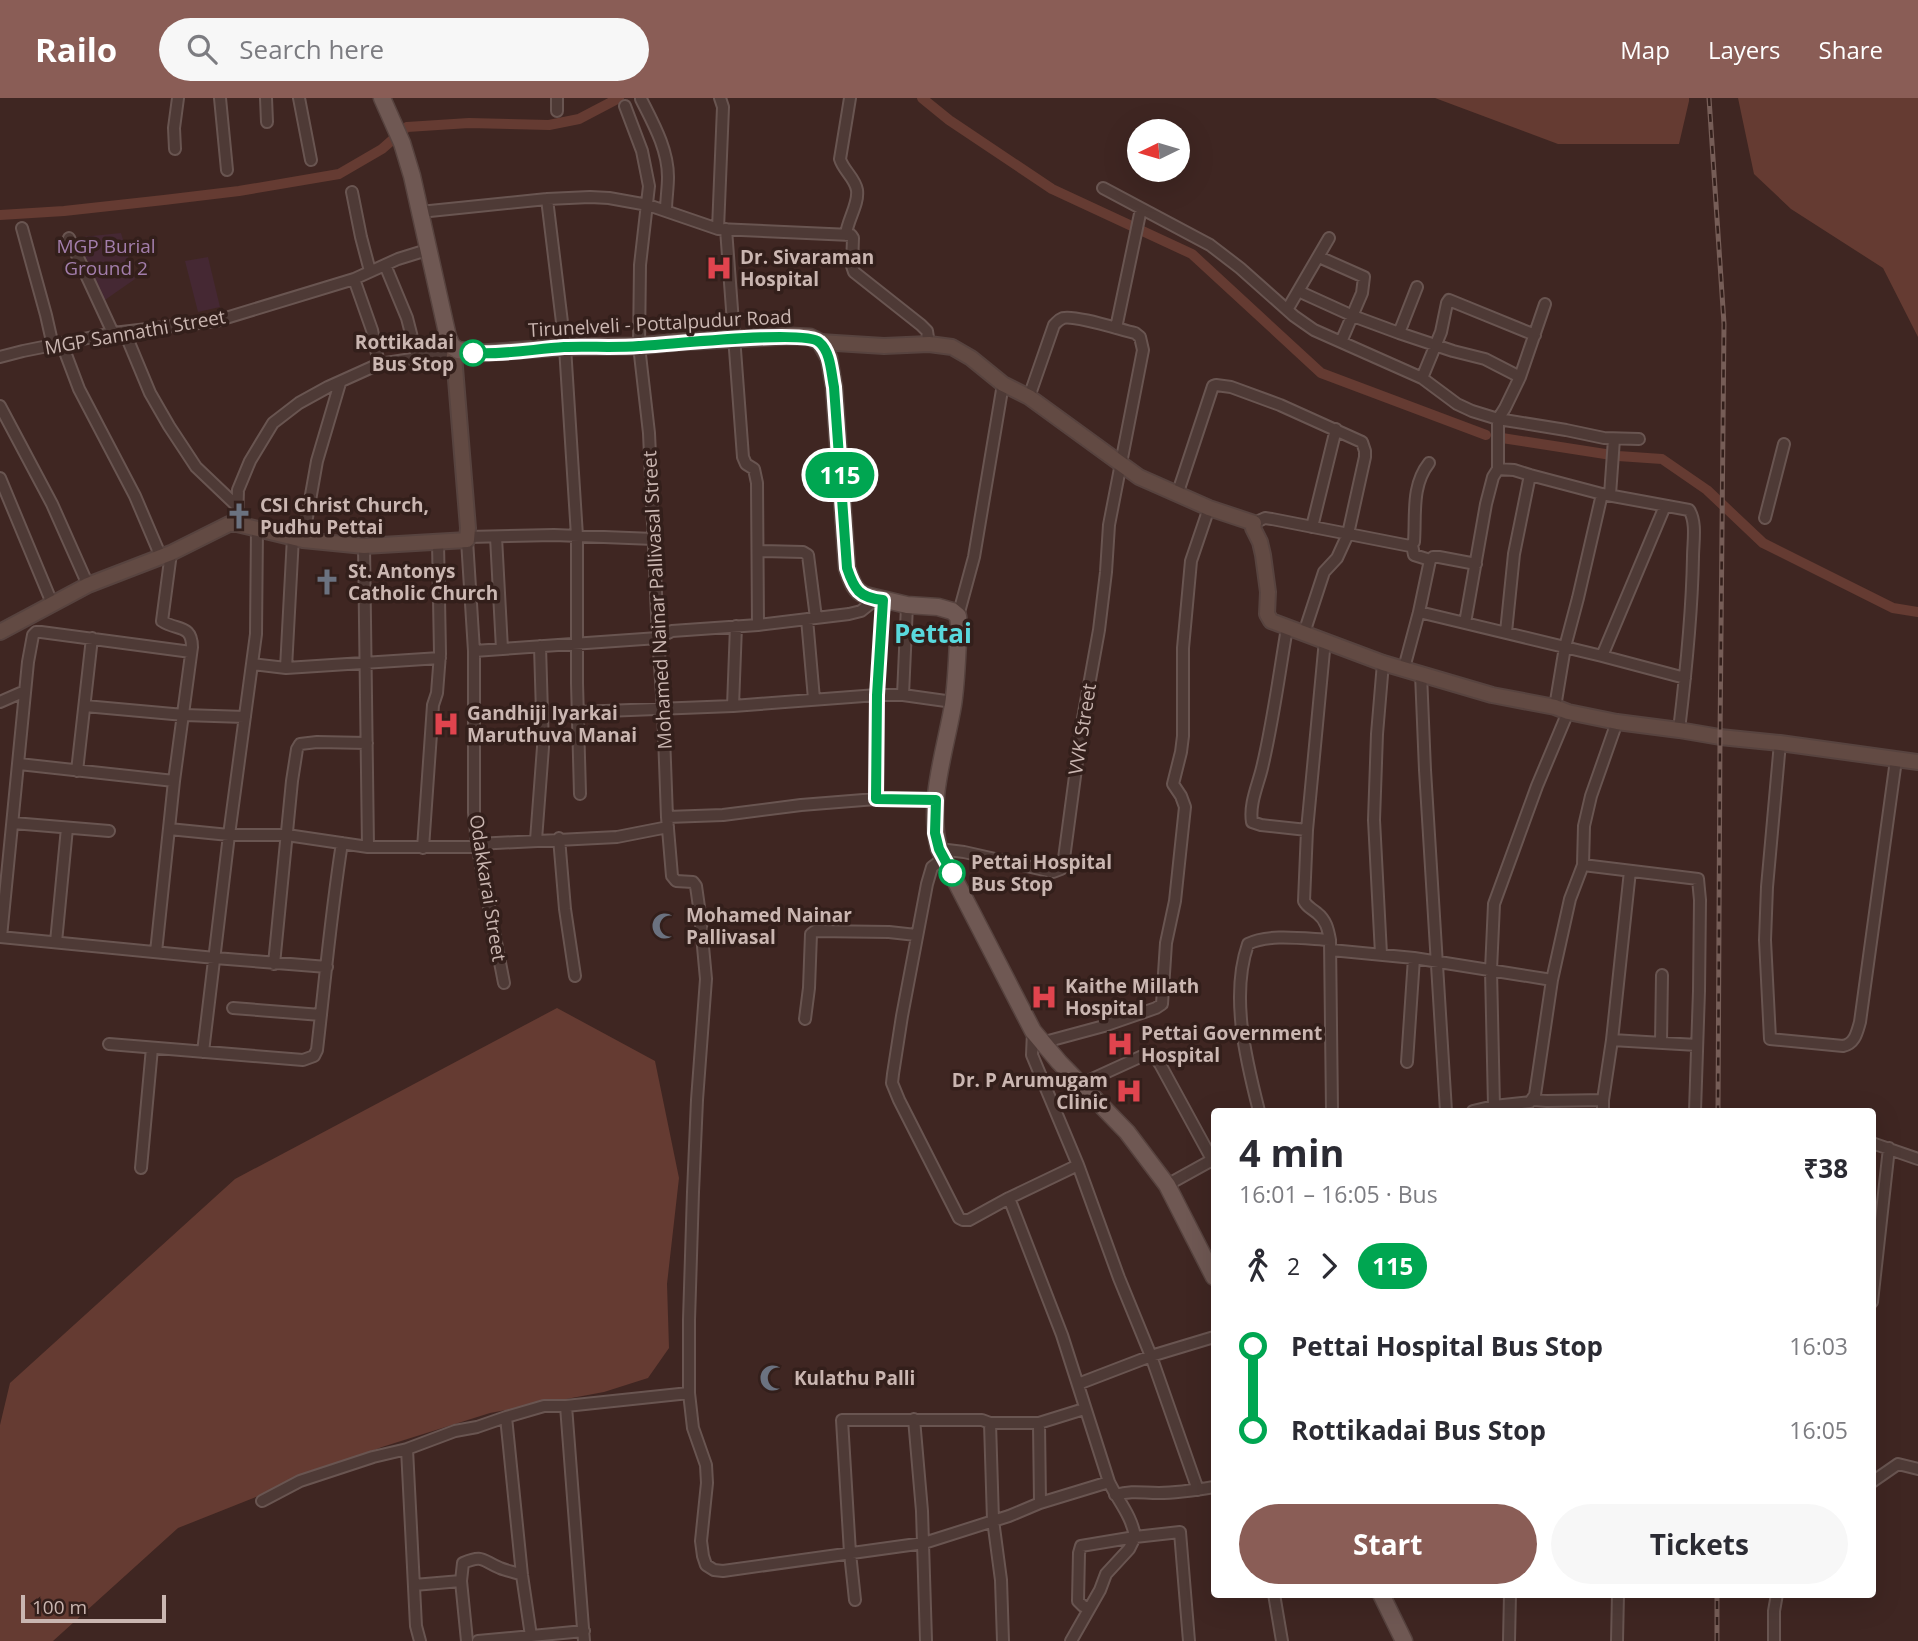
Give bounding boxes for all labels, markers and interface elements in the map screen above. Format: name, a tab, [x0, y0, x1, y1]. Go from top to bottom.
search box	[159, 18, 649, 81]
text: Railo	[35, 27, 117, 72]
icon: search	[183, 30, 221, 68]
text: Search here	[239, 31, 384, 67]
text: Map	[1620, 33, 1670, 66]
text: Layers	[1708, 33, 1781, 66]
text: Share	[1819, 33, 1883, 66]
north arrow	[1127, 119, 1190, 182]
map controls	[1127, 119, 1190, 182]
park label: MGP Burial Ground 2	[56, 233, 156, 281]
place label: Dr. Sivaraman Hospital	[740, 244, 874, 292]
hospital icon: Dr. Sivaraman Hospital	[704, 253, 734, 283]
street label: MGP Sannathi Street	[42, 303, 228, 361]
street label: Tirunelveli - Pottalpudur Road	[528, 303, 792, 343]
place label: Rottikadai Bus Stop	[355, 329, 454, 377]
marker: Rottikadai Bus Stop	[460, 340, 486, 366]
street label: Mohamed Nainar Pallivasal Street	[636, 450, 678, 750]
line badge: 115	[800, 452, 880, 498]
text: 115	[819, 458, 861, 491]
place label: CSI Christ Church, Pudhu Pettai	[260, 492, 429, 540]
church icon: CSI Christ Church, Pudhu Pettai	[224, 501, 254, 531]
place label: St. Antonys Catholic Church	[348, 558, 498, 606]
church icon: St. Antonys Catholic Church	[312, 567, 342, 597]
district label: Pettai	[894, 615, 972, 651]
street label: VVK Street	[1062, 681, 1102, 777]
place label: Gandhiji Iyarkai Maruthuva Manai	[467, 700, 637, 748]
hospital icon: Gandhiji Iyarkai Maruthuva Manai	[431, 709, 461, 739]
street label: Odakkarai Street	[464, 813, 512, 964]
place label: Pettai Hospital Bus Stop	[971, 849, 1112, 897]
marker: Pettai Hospital Bus Stop	[939, 860, 965, 886]
place label: Mohamed Nainar Pallivasal	[686, 902, 852, 950]
mosque icon: Mohamed Nainar Pallivasal	[650, 911, 680, 941]
place label: Kaithe Millath Hospital	[1065, 973, 1199, 1021]
hospital icon: Kaithe Millath Hospital	[1029, 982, 1059, 1012]
place label: Pettai Government Hospital	[1141, 1020, 1322, 1068]
hospital icon: Pettai Government Hospital	[1105, 1029, 1135, 1059]
place label: Dr. P Arumugam Clinic	[952, 1067, 1108, 1115]
hospital icon: Dr. P Arumugam Clinic	[1114, 1076, 1144, 1106]
text: 4 min	[1239, 1126, 1344, 1178]
text: ₹38	[1803, 1150, 1848, 1186]
text: 16:01 – 16:05 · Bus	[1239, 1178, 1438, 1210]
icon: walk	[1239, 1247, 1277, 1285]
icon: forward	[1310, 1247, 1348, 1285]
text: 115	[1372, 1249, 1413, 1282]
text: 2	[1287, 1250, 1300, 1282]
text: Pettai Hospital Bus Stop	[1291, 1328, 1603, 1364]
text: 16:03	[1789, 1330, 1848, 1362]
mosque icon: Kulathu Palli	[758, 1363, 788, 1393]
place label: Kulathu Palli	[794, 1365, 915, 1391]
text: Rottikadai Bus Stop	[1291, 1412, 1546, 1448]
text: 16:05	[1789, 1414, 1848, 1446]
button: Start	[1239, 1504, 1537, 1584]
button: Tickets	[1551, 1504, 1848, 1584]
scale bar	[21, 1592, 166, 1624]
text: 100 m	[32, 1594, 87, 1620]

